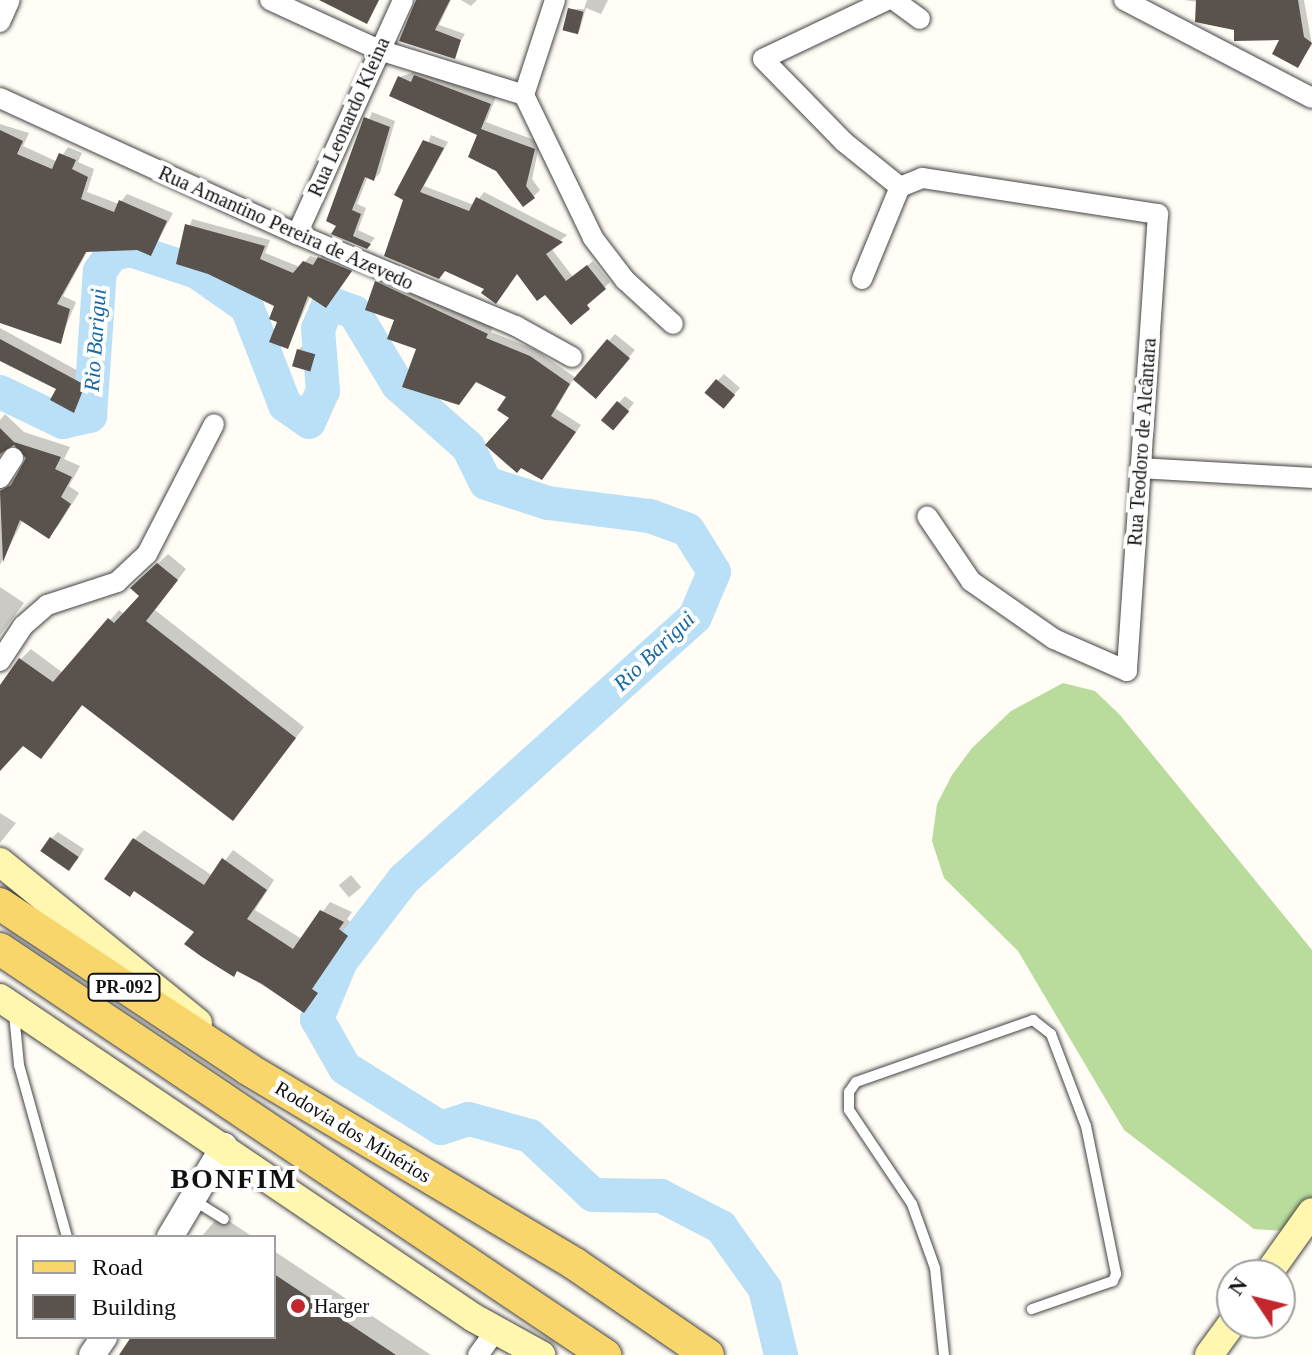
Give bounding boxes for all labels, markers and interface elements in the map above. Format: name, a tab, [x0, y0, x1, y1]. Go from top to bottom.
street label: Rua Leonardo Kleina	[303, 33, 395, 201]
street label: Rua Amantino Pereira de Azevedo	[154, 160, 418, 296]
water label: Rio Barigui	[78, 288, 112, 392]
street label: Rua Teodoro de Alcântara	[1123, 336, 1161, 548]
water label: Rio Barigui	[608, 606, 700, 696]
road number: PR-092	[86, 973, 162, 1001]
street label: Rodovia dos Minérios	[271, 1076, 435, 1188]
district label: BONFIM	[170, 1162, 298, 1196]
legend	[16, 1235, 276, 1339]
text: Road	[92, 1254, 143, 1280]
north arrow	[1216, 1259, 1296, 1339]
text: N	[1223, 1272, 1252, 1300]
text: Building	[92, 1294, 176, 1320]
place label: Harger	[314, 1294, 369, 1318]
marker: Harger	[289, 1297, 307, 1315]

